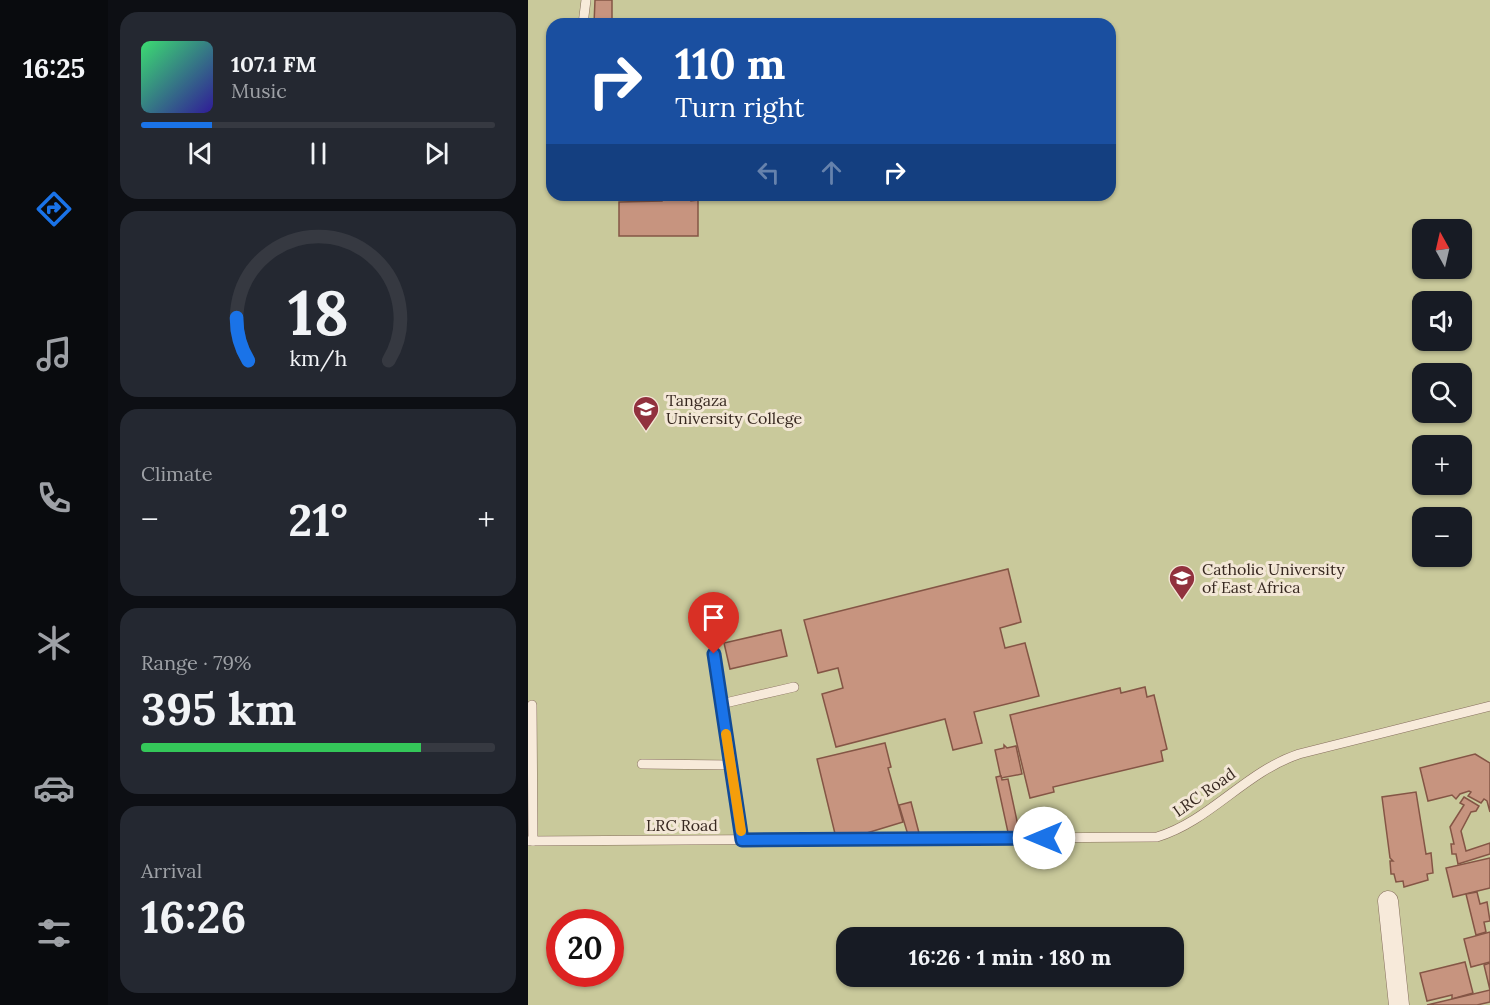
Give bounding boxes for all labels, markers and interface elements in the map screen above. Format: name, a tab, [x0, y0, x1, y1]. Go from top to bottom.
text: 110 m	[675, 37, 786, 91]
icon: right	[576, 42, 654, 120]
text: 107.1 FM	[231, 50, 317, 78]
text: 16:25	[23, 51, 85, 85]
text: Music	[231, 78, 287, 103]
text: Turn right	[675, 90, 804, 124]
icon: previous	[184, 137, 217, 170]
icon: pause	[302, 137, 335, 170]
icon: next	[420, 137, 453, 170]
icon: left	[752, 156, 785, 189]
icon: ahead	[815, 156, 848, 189]
icon: right	[878, 156, 911, 189]
icon: directions	[33, 188, 75, 230]
north arrow	[1412, 219, 1472, 279]
map controls	[1412, 219, 1472, 567]
text: 18	[287, 272, 349, 352]
button: sound	[1412, 291, 1472, 351]
icon: music	[33, 333, 75, 375]
text: km/h	[289, 344, 347, 372]
button: search	[1412, 363, 1472, 423]
place label: Tangaza University College	[666, 390, 803, 428]
school or university icon: Tangaza University College	[631, 394, 661, 432]
button: +	[1412, 435, 1472, 495]
text: Climate	[141, 461, 213, 486]
icon: phone	[33, 477, 75, 519]
text: 21°	[288, 491, 348, 548]
text: −	[141, 498, 159, 540]
text: +	[477, 498, 495, 540]
button: −	[1412, 507, 1472, 567]
place label: Catholic University of East Africa	[1202, 559, 1345, 597]
school or university icon: Catholic University of East Africa	[1167, 563, 1197, 601]
pin	[688, 592, 739, 654]
icon: arrive	[697, 601, 730, 634]
icon: climate	[33, 622, 75, 664]
text: Range · 79%	[141, 650, 252, 675]
text: 395 km	[141, 680, 296, 737]
street label: LRC Road	[1169, 763, 1239, 821]
icon: car	[33, 767, 75, 809]
position arrow	[1012, 806, 1076, 870]
street label: LRC Road	[646, 815, 718, 835]
text: Arrival	[141, 858, 202, 883]
text: 16:26	[141, 888, 246, 945]
speed limit sign: 20	[546, 909, 624, 987]
icon: filters	[33, 912, 75, 954]
text: 16:26 · 1 min · 180 m	[909, 943, 1111, 971]

